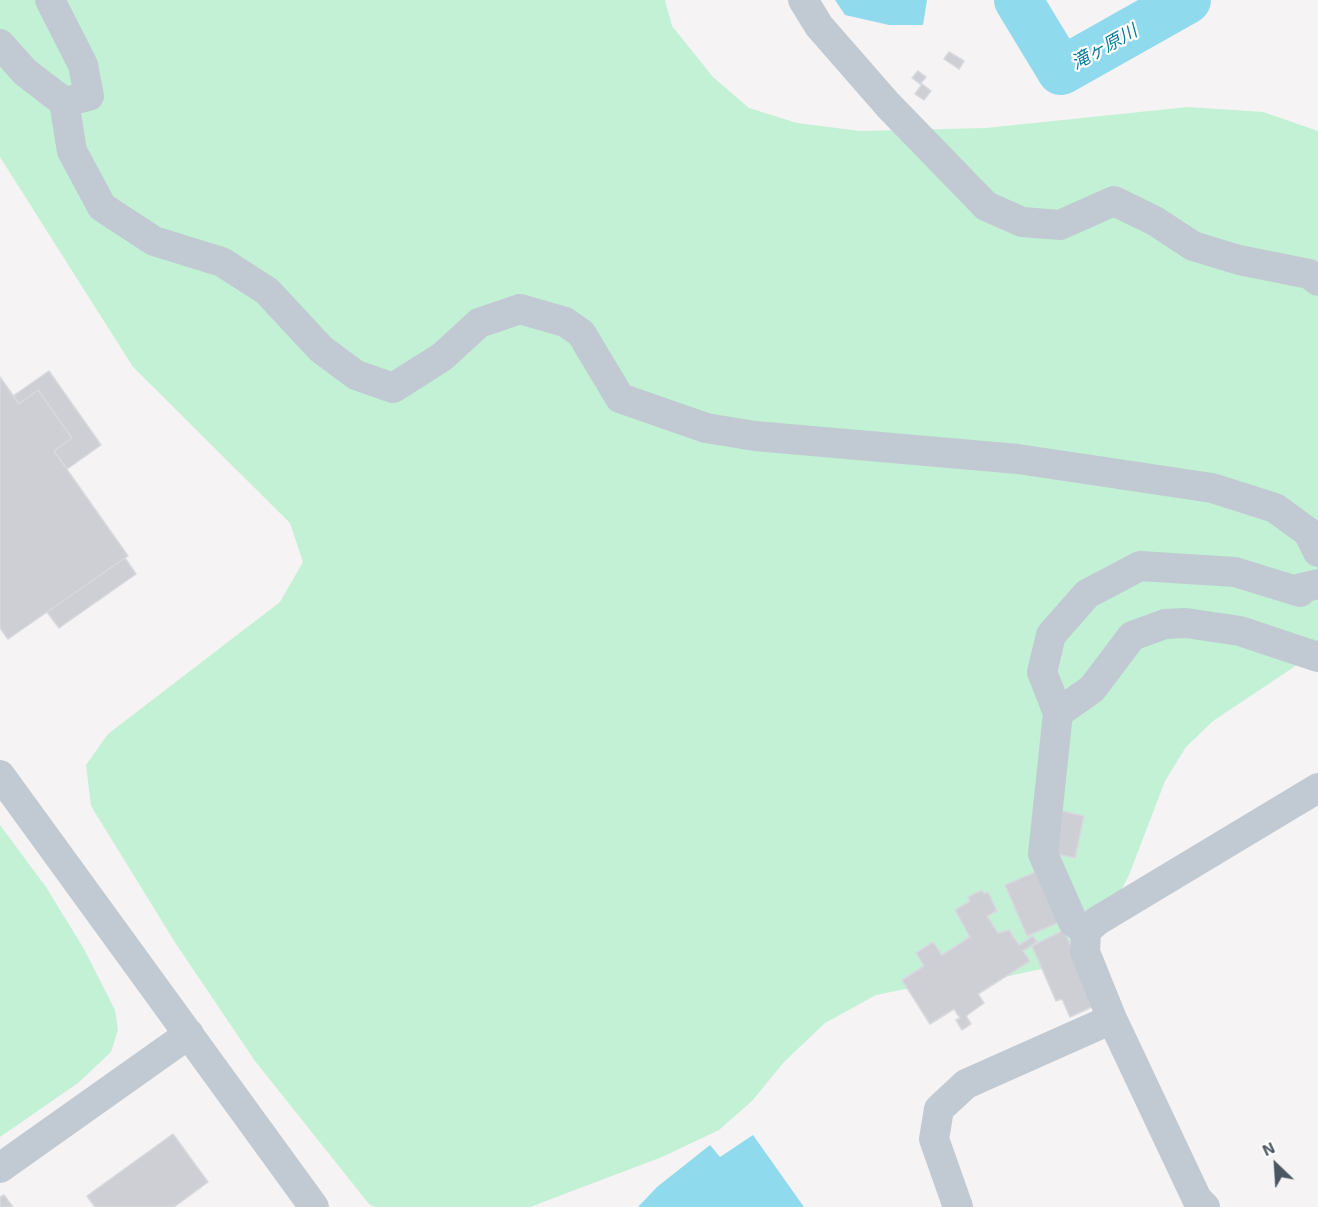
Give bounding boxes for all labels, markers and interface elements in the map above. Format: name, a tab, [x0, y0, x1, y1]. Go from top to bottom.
water label: 滝ヶ原川	[1067, 20, 1141, 74]
north arrow	[1246, 1135, 1306, 1195]
text: N	[1259, 1137, 1277, 1159]

